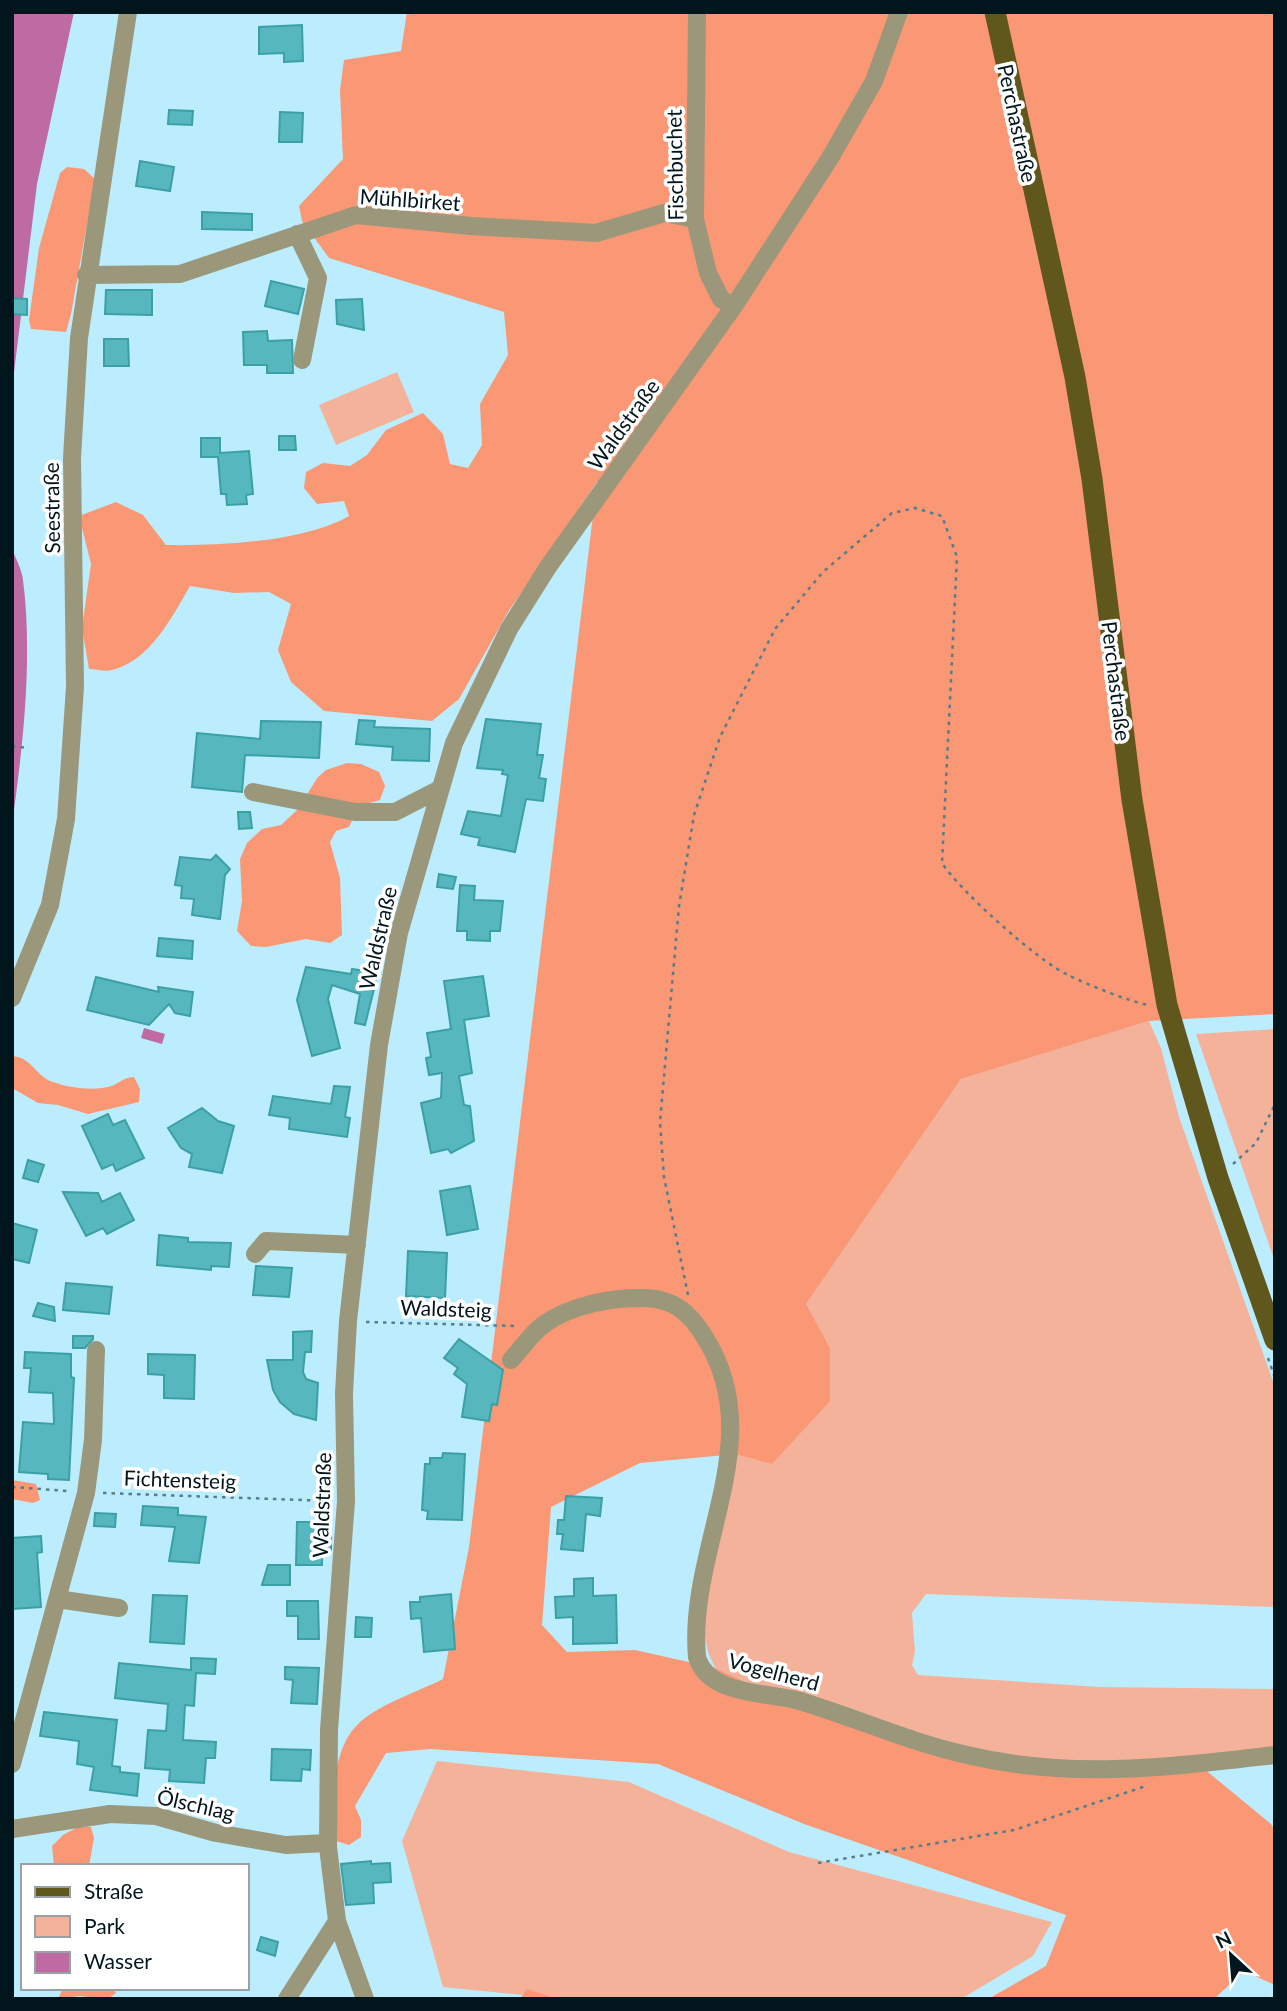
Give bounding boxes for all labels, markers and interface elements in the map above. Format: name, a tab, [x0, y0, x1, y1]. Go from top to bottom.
street label: Perchastraße	[993, 62, 1043, 184]
street label: Fischbuchet	[661, 109, 687, 221]
street label: Mühlbirket	[359, 183, 462, 215]
street label: Waldstraße	[582, 374, 664, 474]
street label: Seestraße	[38, 462, 64, 554]
street label: Perchastraße	[1097, 620, 1137, 742]
street label: Waldstraße	[353, 884, 401, 992]
street label: Waldsteig	[400, 1294, 492, 1322]
street label: Waldstraße	[307, 1452, 335, 1558]
street label: Fichtensteig	[123, 1465, 237, 1493]
street label: Vogelherd	[726, 1647, 822, 1695]
street label: Ölschlag	[155, 1783, 237, 1825]
legend	[21, 1864, 248, 1990]
text: Straße	[84, 1878, 144, 1903]
text: Park	[84, 1913, 125, 1938]
north arrow	[1196, 1920, 1266, 1990]
text: N	[1212, 1926, 1235, 1953]
text: Wasser	[84, 1948, 152, 1973]

